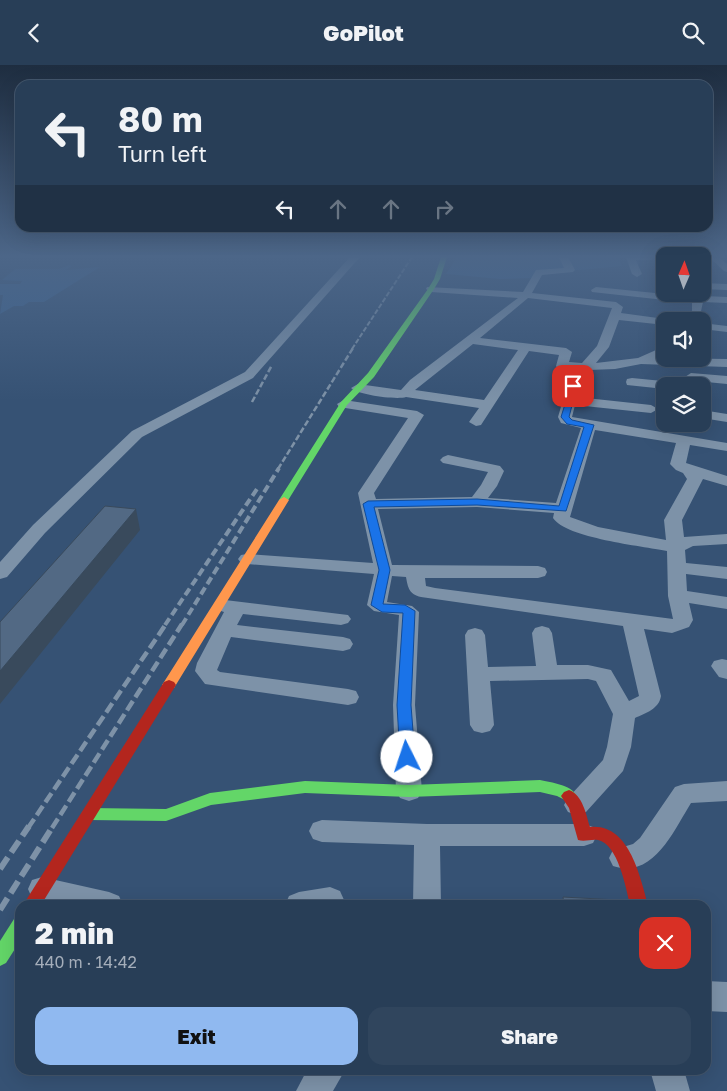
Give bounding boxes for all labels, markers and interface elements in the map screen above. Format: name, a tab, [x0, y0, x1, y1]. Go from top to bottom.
icon: back	[20, 19, 48, 47]
text: GoPilot	[323, 19, 404, 46]
icon: search	[679, 19, 707, 47]
text: 80 m	[118, 98, 203, 140]
icon: left	[35, 100, 100, 165]
text: Turn left	[118, 140, 207, 167]
icon: left	[271, 195, 299, 223]
icon: ahead	[324, 195, 352, 223]
icon: ahead	[377, 195, 405, 223]
icon: right	[430, 195, 458, 223]
north arrow	[656, 247, 711, 303]
map controls	[656, 247, 711, 432]
button: sound	[656, 312, 711, 367]
pin	[552, 365, 594, 407]
icon: arrive	[559, 372, 587, 400]
button: layers	[656, 377, 711, 432]
position arrow	[380, 730, 432, 782]
text: 2 min	[35, 915, 114, 951]
button: close	[639, 917, 691, 969]
text: 440 m · 14:42	[35, 952, 137, 972]
button: Exit	[35, 1007, 358, 1065]
button: Share	[368, 1007, 691, 1065]

